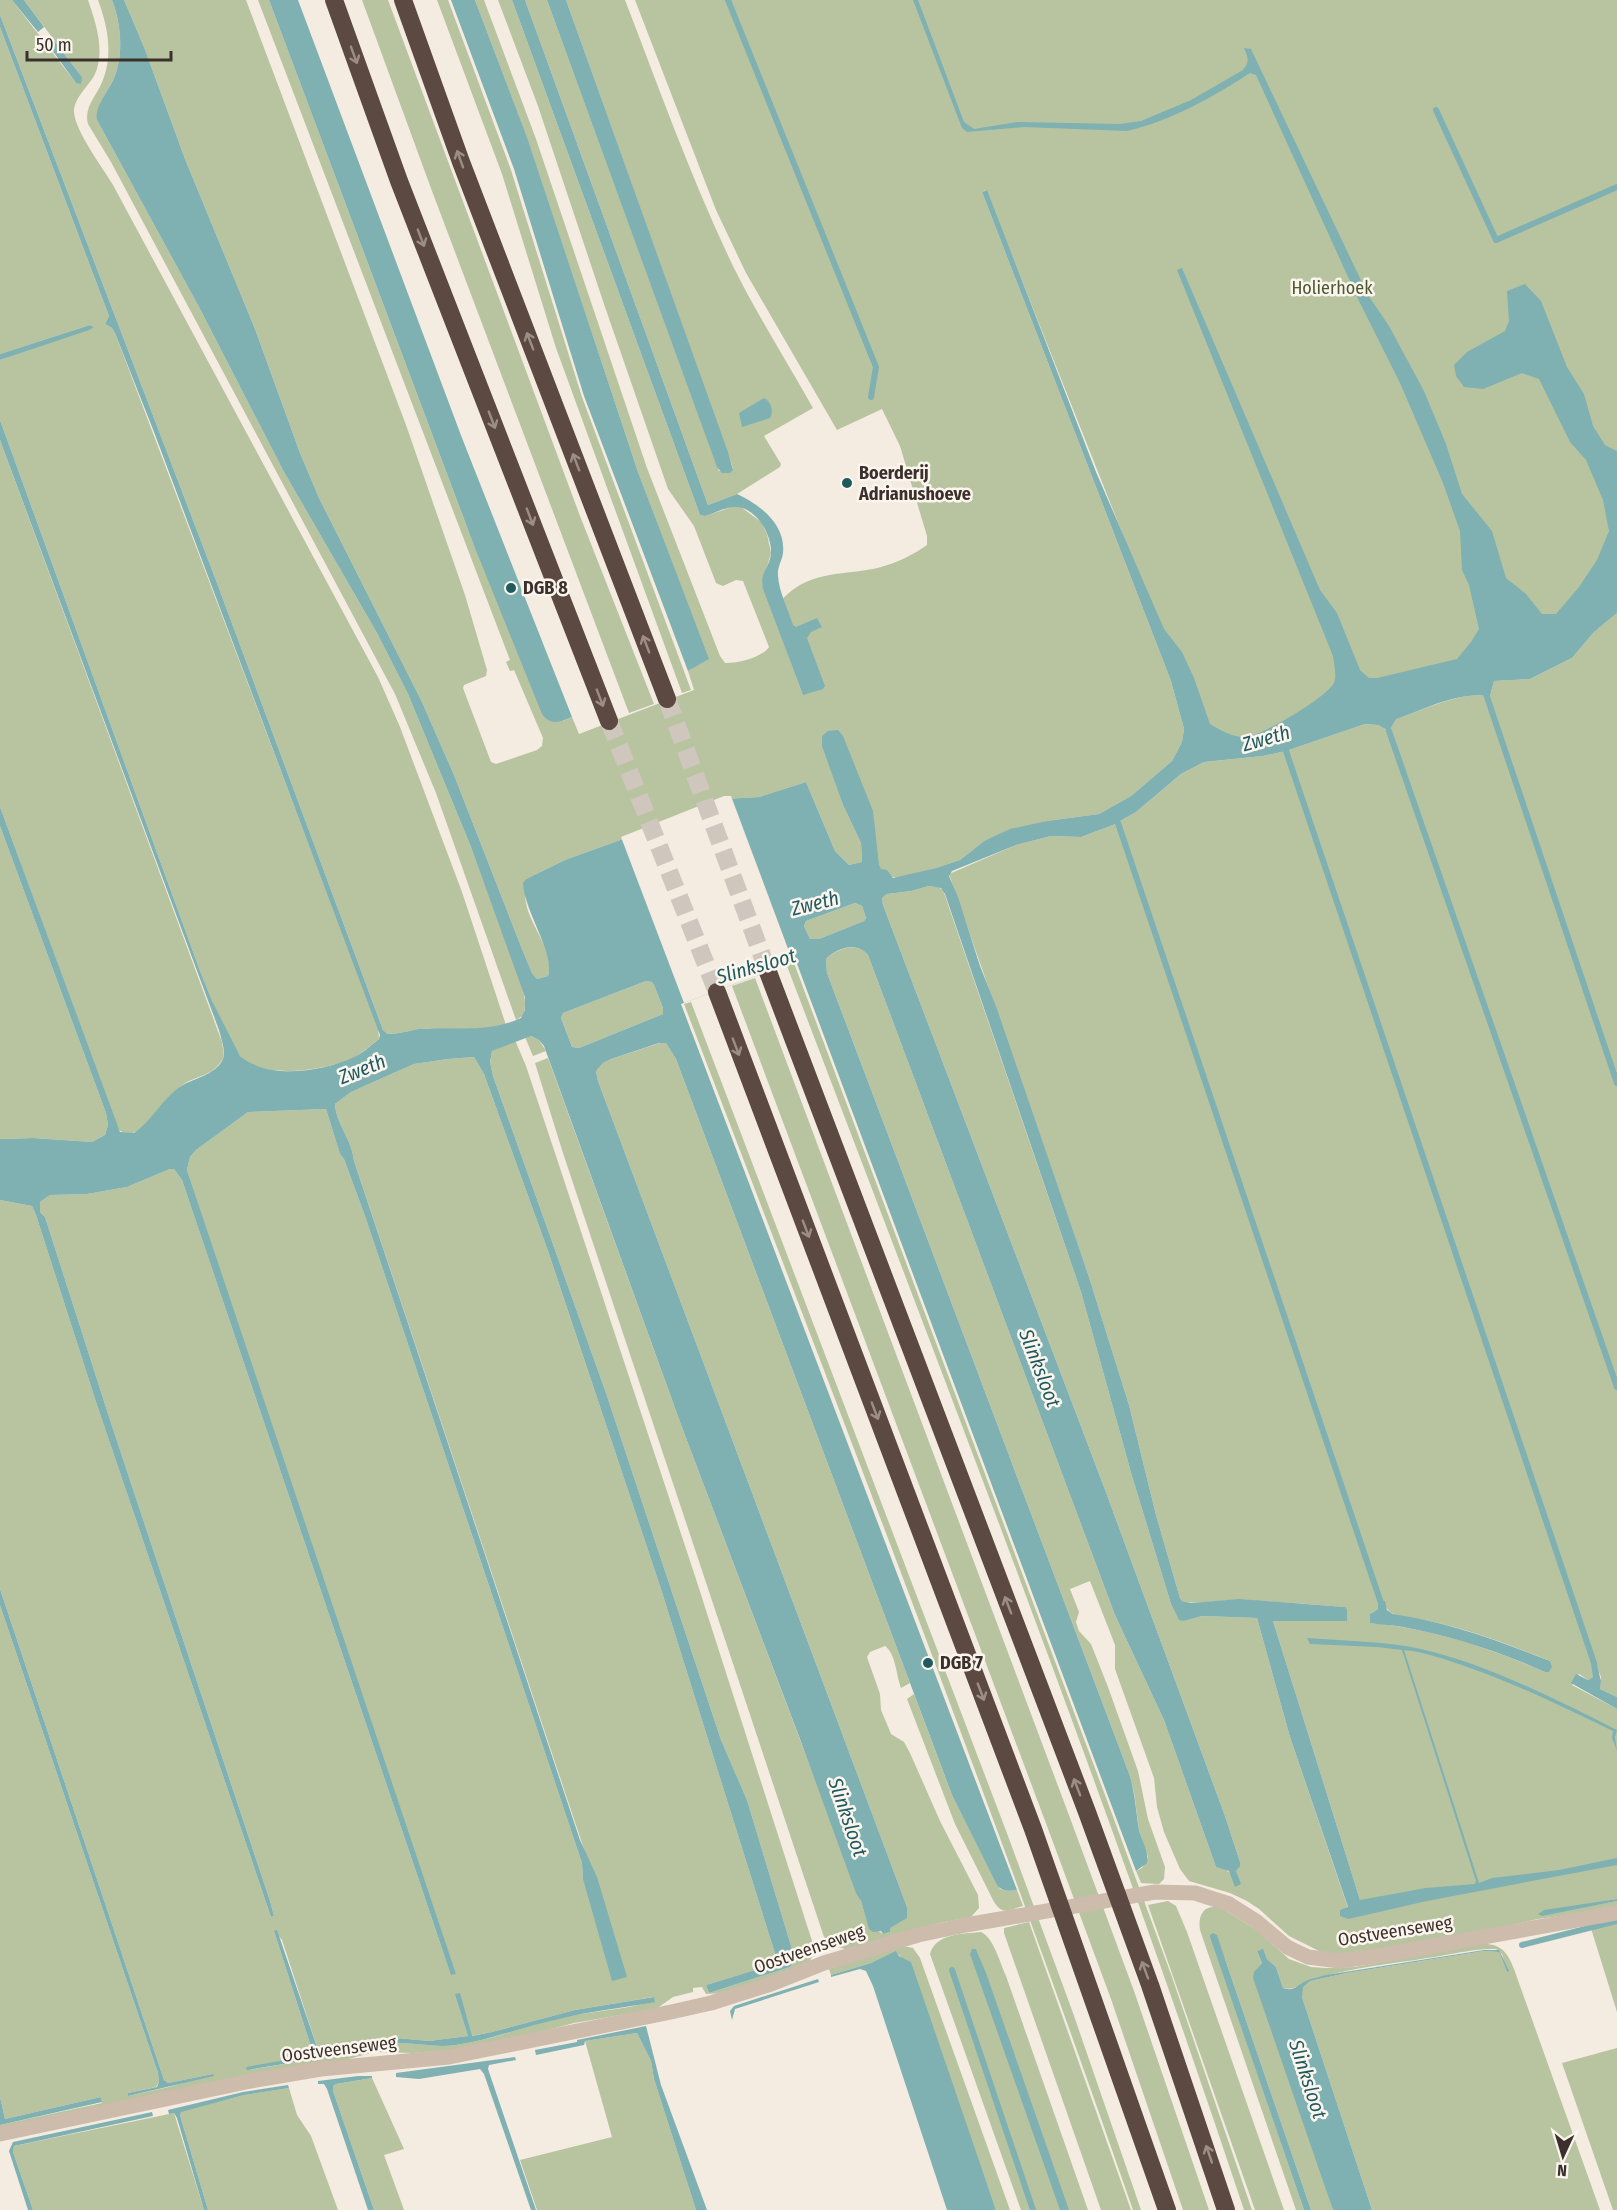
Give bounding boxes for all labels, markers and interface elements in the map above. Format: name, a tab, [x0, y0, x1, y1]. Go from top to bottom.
scale bar	[27, 24, 171, 62]
text: 50 m	[36, 34, 72, 56]
one-way arrow	[349, 45, 360, 64]
one-way arrow	[453, 150, 464, 169]
one-way arrow	[417, 228, 428, 247]
park label: Holierhoek	[1291, 277, 1373, 299]
one-way arrow	[524, 332, 535, 351]
one-way arrow	[487, 410, 498, 429]
one-way arrow	[570, 453, 581, 472]
place label: Boerderij Adrianushoeve	[858, 462, 971, 505]
marker: Boerderij Adrianushoeve	[840, 476, 854, 490]
one-way arrow	[525, 507, 536, 525]
place label: DGB 8	[523, 577, 568, 599]
marker: DGB 8	[504, 581, 518, 595]
one-way arrow	[640, 636, 651, 654]
one-way arrow	[596, 689, 607, 707]
water label: Zweth	[1238, 720, 1293, 756]
water label: Zweth	[788, 885, 841, 921]
water label: Slinksloot	[713, 943, 799, 989]
one-way arrow	[732, 1037, 743, 1056]
water label: Zweth	[334, 1049, 389, 1090]
one-way arrow	[801, 1219, 812, 1238]
water label: Slinksloot	[1014, 1325, 1066, 1411]
one-way arrow	[870, 1402, 881, 1420]
one-way arrow	[1002, 1596, 1013, 1615]
place label: DGB 7	[940, 1652, 983, 1674]
marker: DGB 7	[921, 1656, 935, 1670]
one-way arrow	[977, 1682, 988, 1701]
water label: Slinksloot	[823, 1774, 873, 1860]
one-way arrow	[1071, 1778, 1082, 1797]
street label: Oostveenseweg	[1336, 1911, 1454, 1951]
street label: Oostveenseweg	[751, 1920, 868, 1978]
one-way arrow	[1138, 1961, 1149, 1980]
street label: Oostveenseweg	[280, 2031, 398, 2067]
water label: Slinksloot	[1284, 2036, 1332, 2122]
north arrow	[1533, 2126, 1593, 2186]
one-way arrow	[1202, 2145, 1213, 2164]
text: N	[1557, 2161, 1567, 2180]

